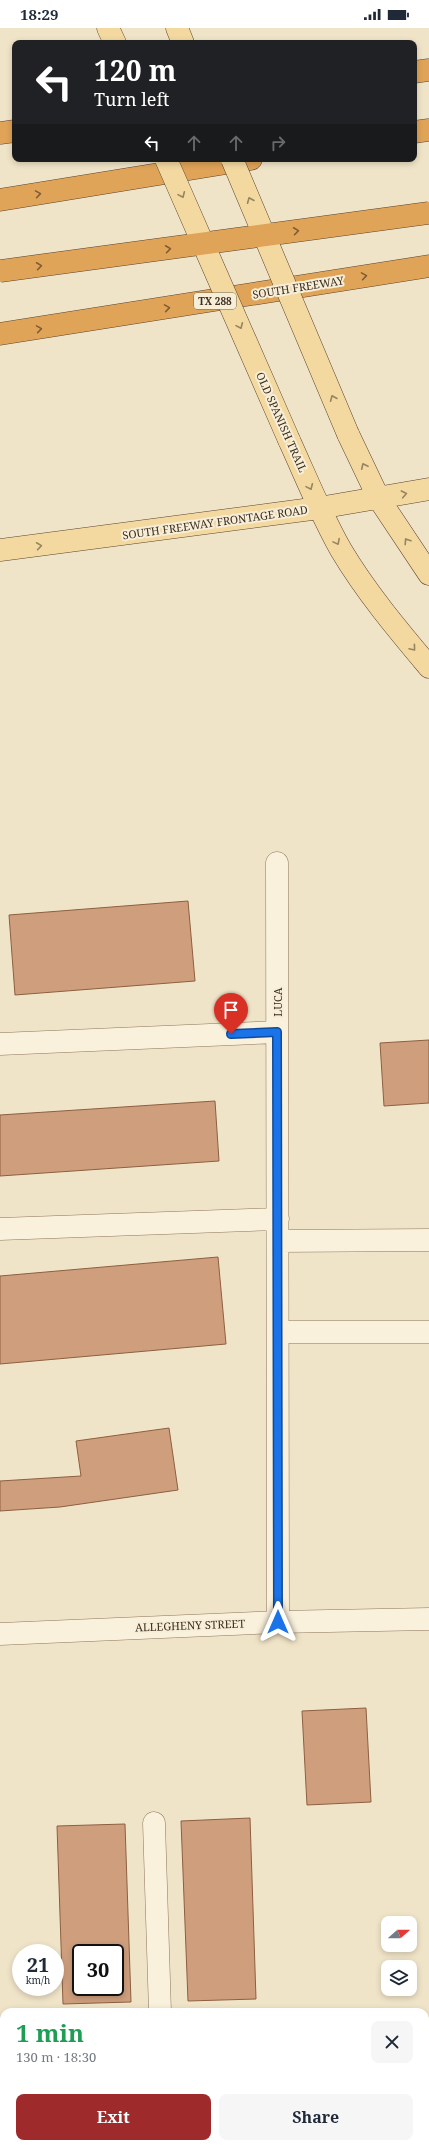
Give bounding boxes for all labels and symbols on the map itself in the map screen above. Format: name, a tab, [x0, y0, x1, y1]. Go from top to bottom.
one-way arrow	[35, 190, 42, 198]
one-way arrow	[177, 190, 185, 198]
one-way arrow	[246, 197, 254, 204]
one-way arrow	[293, 227, 299, 236]
one-way arrow	[164, 245, 171, 254]
one-way arrow	[36, 262, 42, 271]
street label: SOUTH FREEWAY	[251, 272, 345, 302]
one-way arrow	[361, 272, 367, 281]
road number: TX 288	[194, 293, 236, 309]
one-way arrow	[164, 305, 170, 313]
one-way arrow	[235, 322, 243, 330]
one-way arrow	[36, 326, 42, 334]
street label: OLD SPANISH TRAIL	[253, 369, 311, 475]
one-way arrow	[330, 394, 338, 402]
one-way arrow	[361, 463, 369, 470]
one-way arrow	[305, 482, 313, 490]
one-way arrow	[401, 490, 407, 498]
street label: SOUTH FREEWAY FRONTAGE ROAD	[121, 502, 309, 542]
one-way arrow	[333, 538, 340, 546]
one-way arrow	[405, 539, 412, 546]
one-way arrow	[36, 542, 42, 551]
one-way arrow	[408, 643, 415, 651]
street label: LUCA	[270, 987, 285, 1017]
pin	[214, 993, 248, 1034]
position arrow	[257, 1601, 299, 1643]
street label: ALLEGHENY STREET	[135, 1616, 246, 1634]
north arrow	[381, 1916, 417, 1952]
speed limit sign: 30	[72, 1944, 124, 1996]

